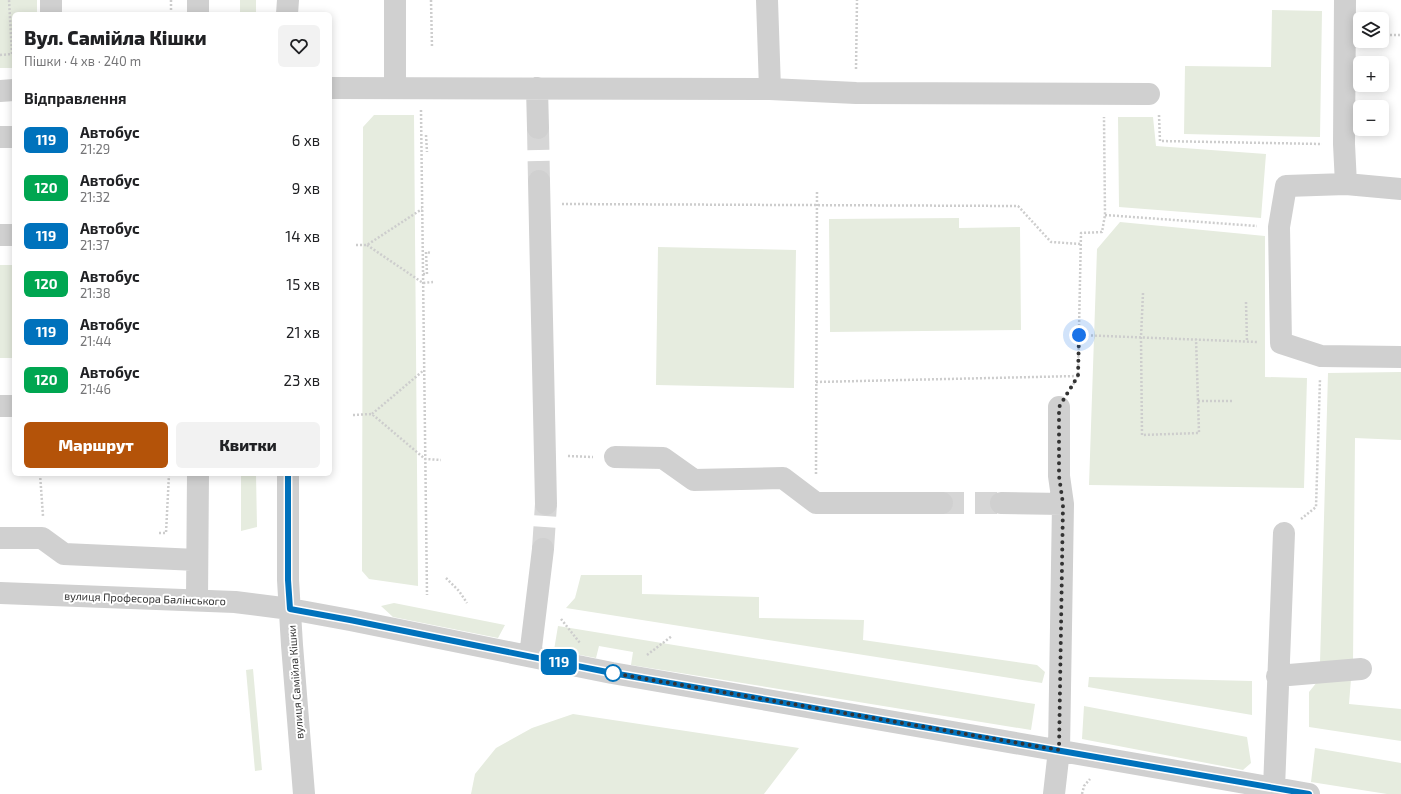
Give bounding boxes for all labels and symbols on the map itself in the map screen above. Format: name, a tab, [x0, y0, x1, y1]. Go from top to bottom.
your location	[1069, 325, 1089, 345]
street label: вулиця Професора Балінського	[64, 589, 226, 608]
street label: вулиця Самійла Кішки	[285, 625, 306, 739]
line badge: 119	[536, 649, 582, 675]
unlabelled marker	[604, 664, 622, 682]

